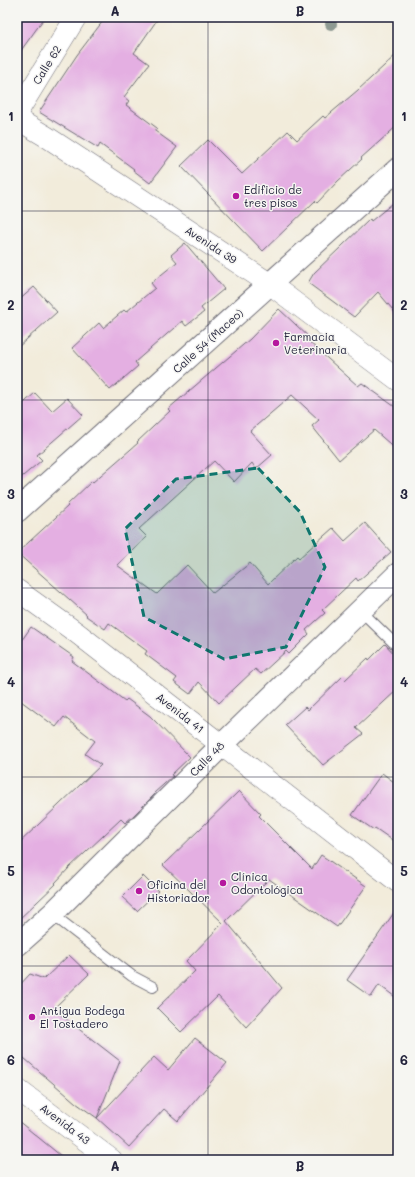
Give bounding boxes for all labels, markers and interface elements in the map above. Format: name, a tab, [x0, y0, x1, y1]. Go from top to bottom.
text: A	[110, 2, 120, 19]
text: B	[296, 2, 305, 19]
street label: Calle 62	[29, 42, 64, 87]
text: 1	[8, 107, 14, 124]
text: 1	[401, 107, 407, 124]
place label: Edificio de tres pisos	[244, 182, 302, 210]
marker: Edificio de tres pisos	[231, 191, 241, 201]
street label: Avenida 39	[182, 222, 240, 267]
text: 2	[7, 296, 15, 313]
text: 2	[400, 296, 408, 313]
street label: Calle 54 (Maceo)	[169, 305, 246, 376]
place label: Farmacia Veterinaria	[284, 329, 347, 357]
marker: Farmacia Veterinaria	[271, 338, 281, 348]
text: 3	[7, 485, 15, 502]
text: 3	[400, 485, 408, 502]
text: 4	[7, 673, 15, 690]
text: 4	[400, 673, 408, 690]
street label: Avenida 41	[153, 689, 208, 736]
street label: Calle 48	[186, 738, 228, 779]
text: 5	[7, 862, 15, 879]
text: 5	[400, 862, 408, 879]
place label: Clínica Odontológica	[231, 869, 303, 897]
place label: Oficina del Historiador	[147, 877, 210, 905]
marker: Clínica Odontológica	[218, 878, 228, 888]
marker: Oficina del Historiador	[134, 886, 144, 896]
place label: Antigua Bodega El Tostadero	[40, 1003, 125, 1031]
marker: Antigua Bodega El Tostadero	[27, 1012, 37, 1022]
text: 6	[7, 1051, 15, 1068]
text: 6	[400, 1051, 408, 1068]
street label: Avenida 43	[37, 1100, 94, 1148]
text: A	[110, 1157, 120, 1174]
text: B	[296, 1157, 305, 1174]

